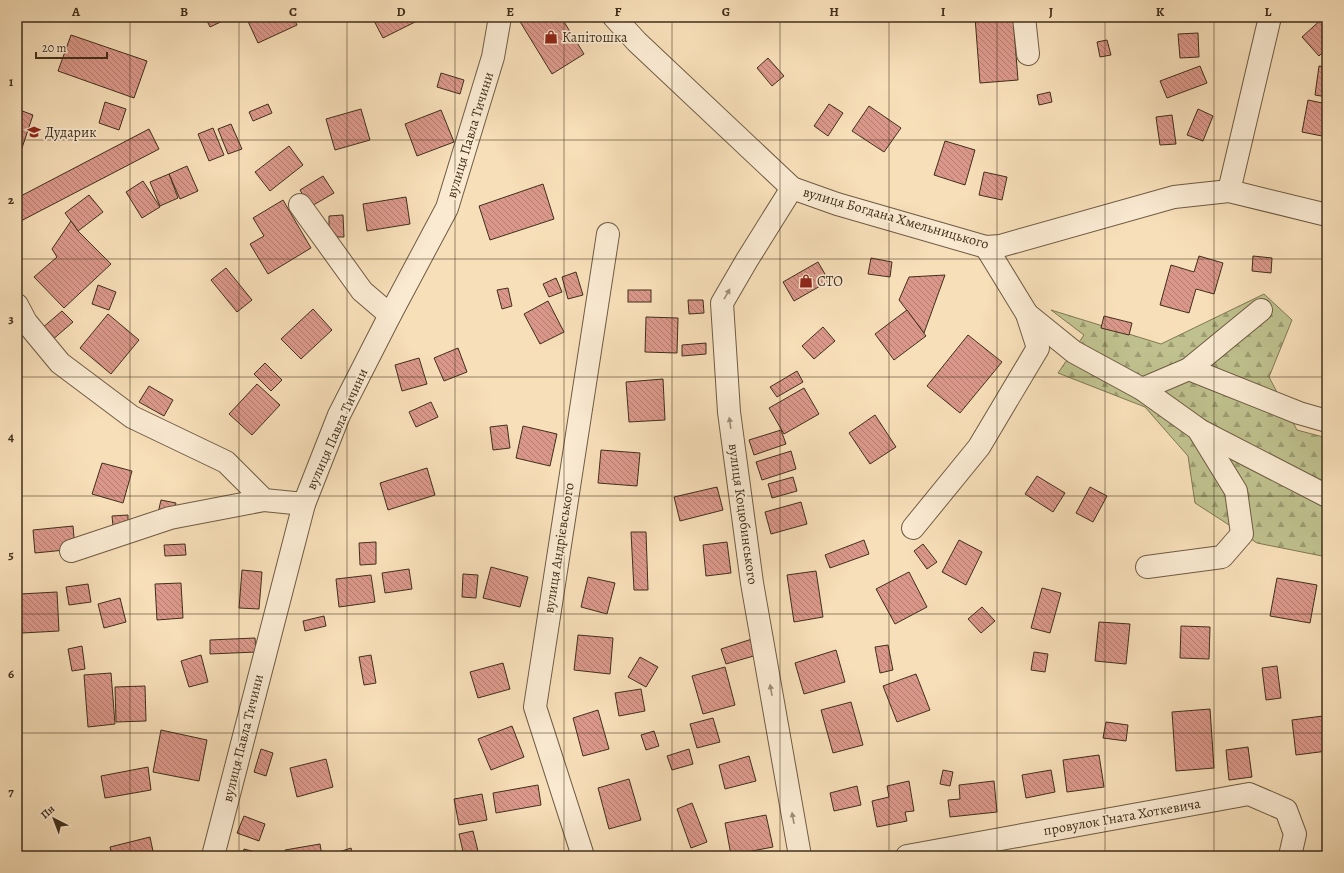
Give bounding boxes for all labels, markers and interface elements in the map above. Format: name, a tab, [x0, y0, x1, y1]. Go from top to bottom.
text: A	[71, 3, 81, 20]
text: B	[180, 3, 188, 20]
text: C	[289, 3, 297, 20]
text: D	[396, 3, 406, 20]
text: E	[506, 3, 514, 20]
text: F	[615, 3, 622, 20]
text: G	[722, 3, 730, 20]
text: H	[829, 3, 839, 20]
text: I	[941, 3, 946, 20]
text: J	[1049, 3, 1053, 20]
text: K	[1156, 3, 1165, 20]
text: L	[1265, 3, 1272, 20]
place label: Капітошка	[562, 28, 628, 47]
shop icon: Капітошка	[543, 29, 559, 45]
scale bar	[36, 34, 107, 60]
text: 20 m	[42, 40, 66, 56]
street label: вулиця Павла Тичини	[442, 70, 498, 200]
text: 1	[9, 73, 14, 90]
place label: Дударик	[45, 123, 96, 142]
school or university icon: Дударик	[26, 124, 42, 140]
street label: вулиця Богдана Хмельницького	[801, 182, 991, 254]
text: 2	[8, 191, 15, 208]
place label: СТО	[817, 272, 843, 291]
shop icon: СТО	[798, 273, 814, 289]
one-way arrow	[724, 288, 731, 300]
text: 3	[8, 310, 14, 327]
street label: вулиця Павла Тичини	[302, 365, 372, 493]
one-way arrow	[727, 417, 733, 429]
text: 4	[8, 428, 14, 445]
street label: вулиця Коцюбинського	[724, 442, 762, 586]
street label: вулиця Андрієвського	[539, 481, 579, 615]
text: 5	[8, 546, 14, 563]
text: 6	[8, 665, 14, 682]
street label: вулиця Павла Тичини	[218, 672, 268, 804]
one-way arrow	[767, 683, 773, 696]
text: 7	[8, 783, 14, 800]
street label: провулок Гната Хоткевича	[1042, 794, 1203, 840]
north arrow	[34, 799, 74, 839]
text: Пн	[37, 801, 58, 822]
one-way arrow	[790, 811, 796, 824]

